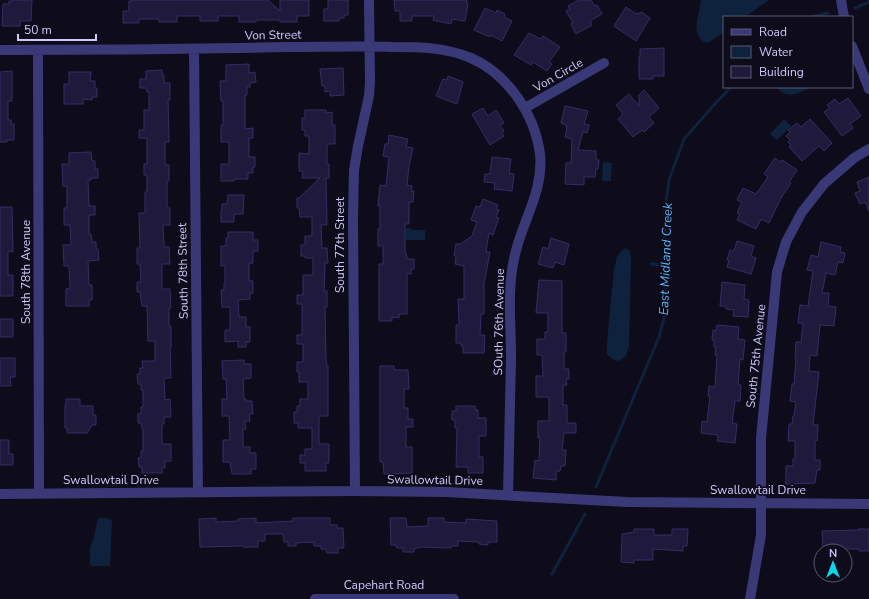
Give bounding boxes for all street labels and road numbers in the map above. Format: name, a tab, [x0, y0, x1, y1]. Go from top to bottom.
street label: Von Street	[243, 26, 302, 44]
street label: Von Circle	[529, 54, 586, 96]
street label: South 77th Street	[332, 196, 348, 293]
street label: South 78th Avenue	[18, 220, 34, 324]
street label: South 78th Street	[174, 222, 192, 319]
street label: SOuth 76th Avenue	[490, 268, 508, 376]
street label: South 75th Avenue	[743, 303, 769, 409]
street label: Swallowtail Drive	[387, 471, 483, 489]
street label: Swallowtail Drive	[63, 472, 159, 488]
street label: Swallowtail Drive	[710, 482, 806, 498]
street label: Capehart Road	[344, 577, 424, 593]

